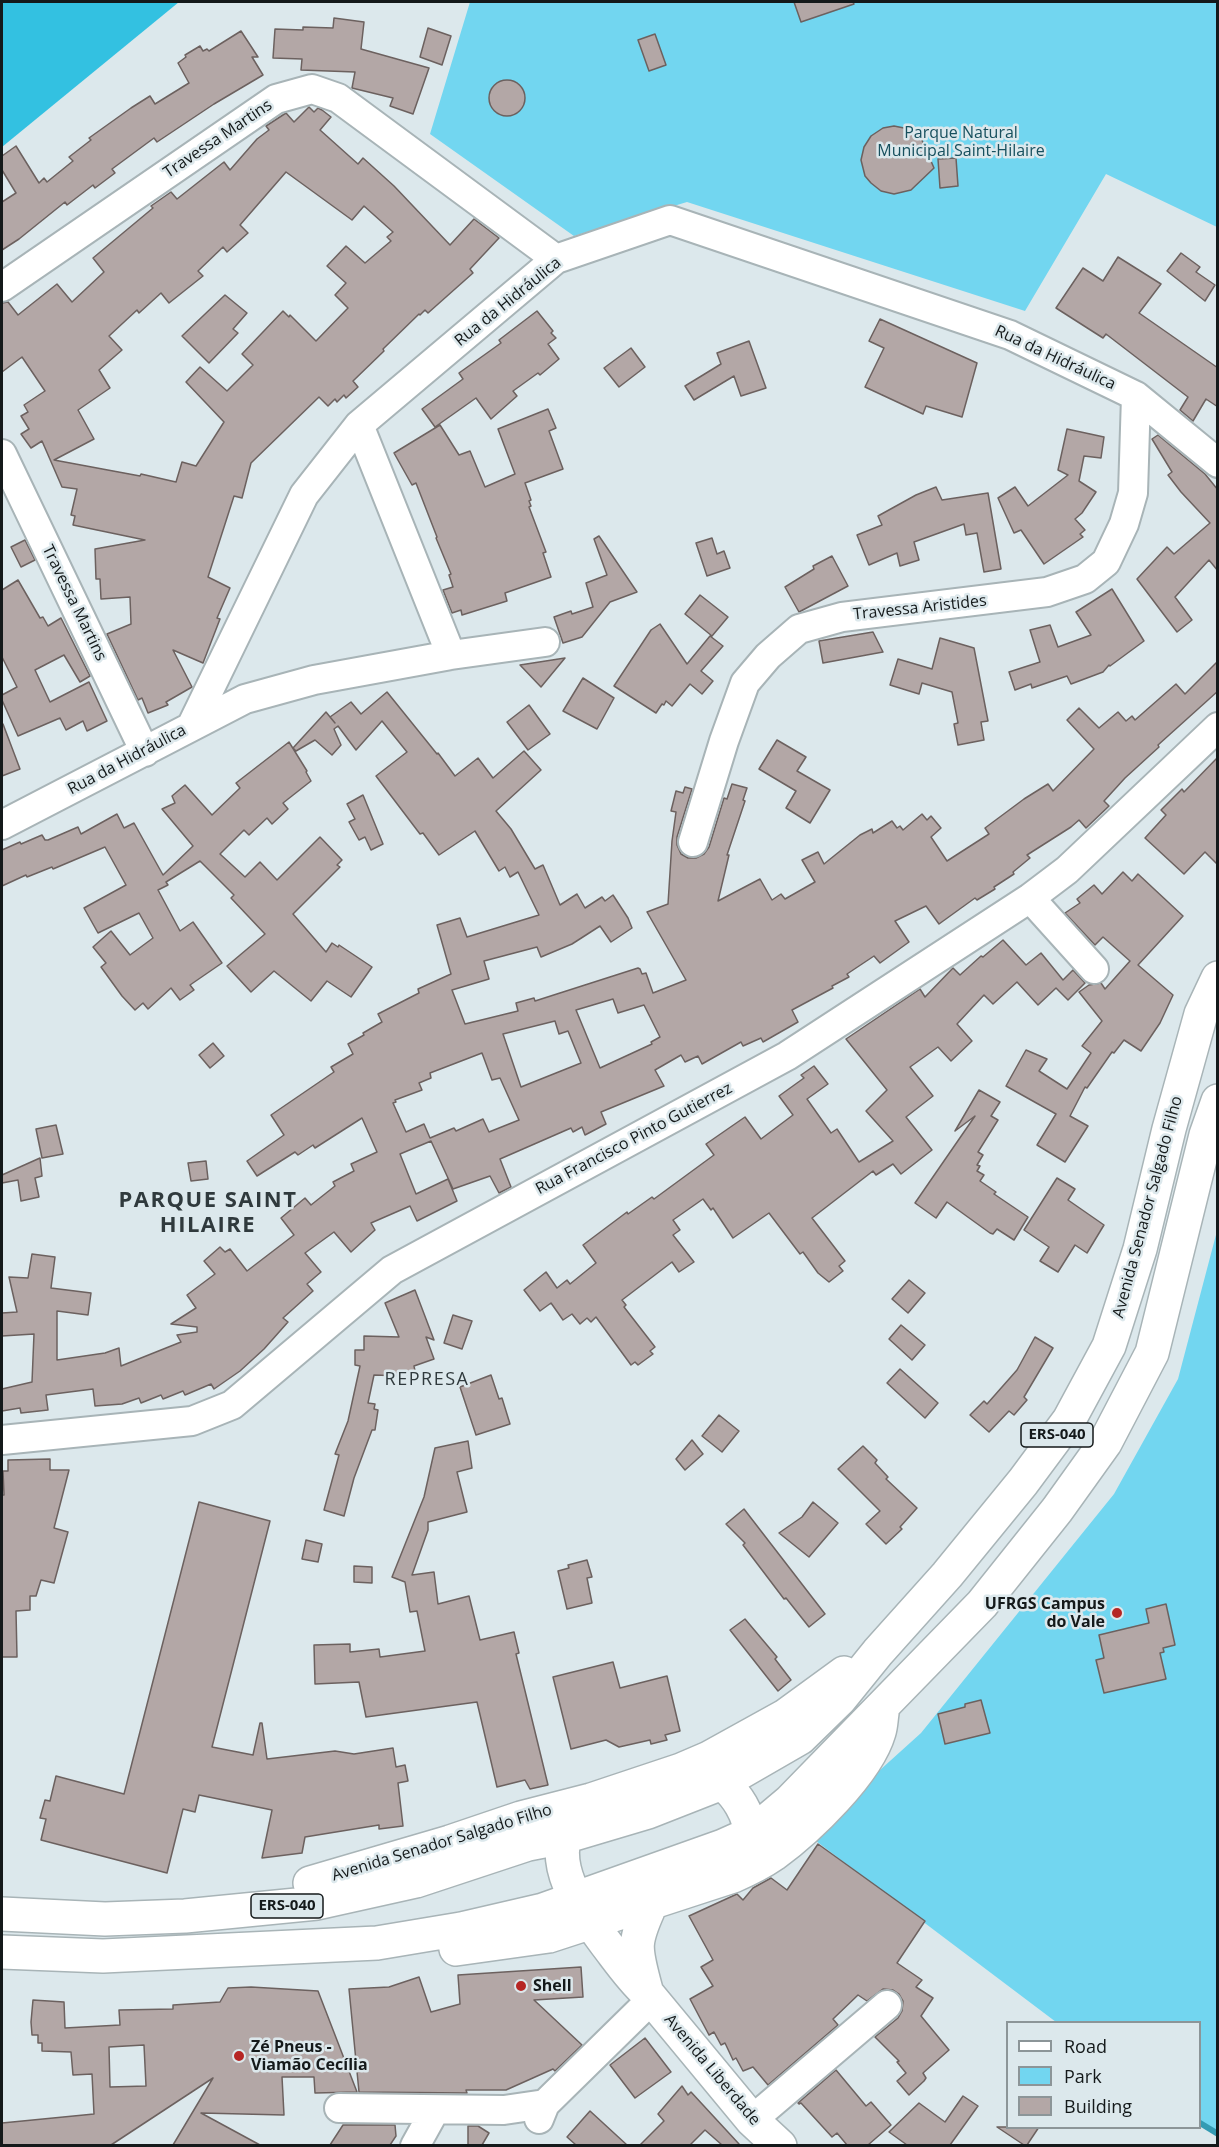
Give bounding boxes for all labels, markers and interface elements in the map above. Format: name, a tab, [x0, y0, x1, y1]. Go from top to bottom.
street label: Travessa Martins	[160, 96, 276, 182]
park label: Parque Natural Municipal Saint-Hilaire	[877, 123, 1045, 161]
street label: Rua da Hidráulica	[451, 253, 565, 351]
street label: Rua da Hidráulica	[992, 322, 1118, 394]
street label: Travessa Martins	[38, 542, 110, 664]
street label: Travessa Aristides	[852, 591, 988, 625]
street label: Rua da Hidráulica	[65, 721, 189, 799]
street label: Rua Francisco Pinto Gutierrez	[532, 1079, 736, 1199]
street label: Avenida Senador Salgado Filho	[1109, 1094, 1187, 1320]
district label: PARQUE SAINT HILAIRE	[119, 1188, 297, 1240]
district label: REPRESA	[385, 1369, 469, 1391]
road number: ERS-040	[1021, 1423, 1093, 1447]
place label: UFRGS Campus do Vale	[985, 1594, 1105, 1632]
marker: UFRGS Campus do Vale	[1110, 1606, 1124, 1620]
street label: Avenida Senador Salgado Filho	[330, 1800, 554, 1886]
road number: ERS-040	[251, 1894, 323, 1918]
place label: Shell	[533, 1976, 572, 1996]
marker: Shell	[514, 1979, 528, 1993]
street label: Avenida Liberdade	[660, 2011, 764, 2129]
legend	[1006, 2021, 1201, 2129]
text: Road	[1064, 2034, 1107, 2058]
place label: Zé Pneus - Viamão Cecília	[251, 2037, 368, 2075]
marker: Zé Pneus - Viamão Cecília	[232, 2049, 246, 2063]
text: Park	[1064, 2064, 1102, 2088]
text: Building	[1064, 2094, 1132, 2118]

